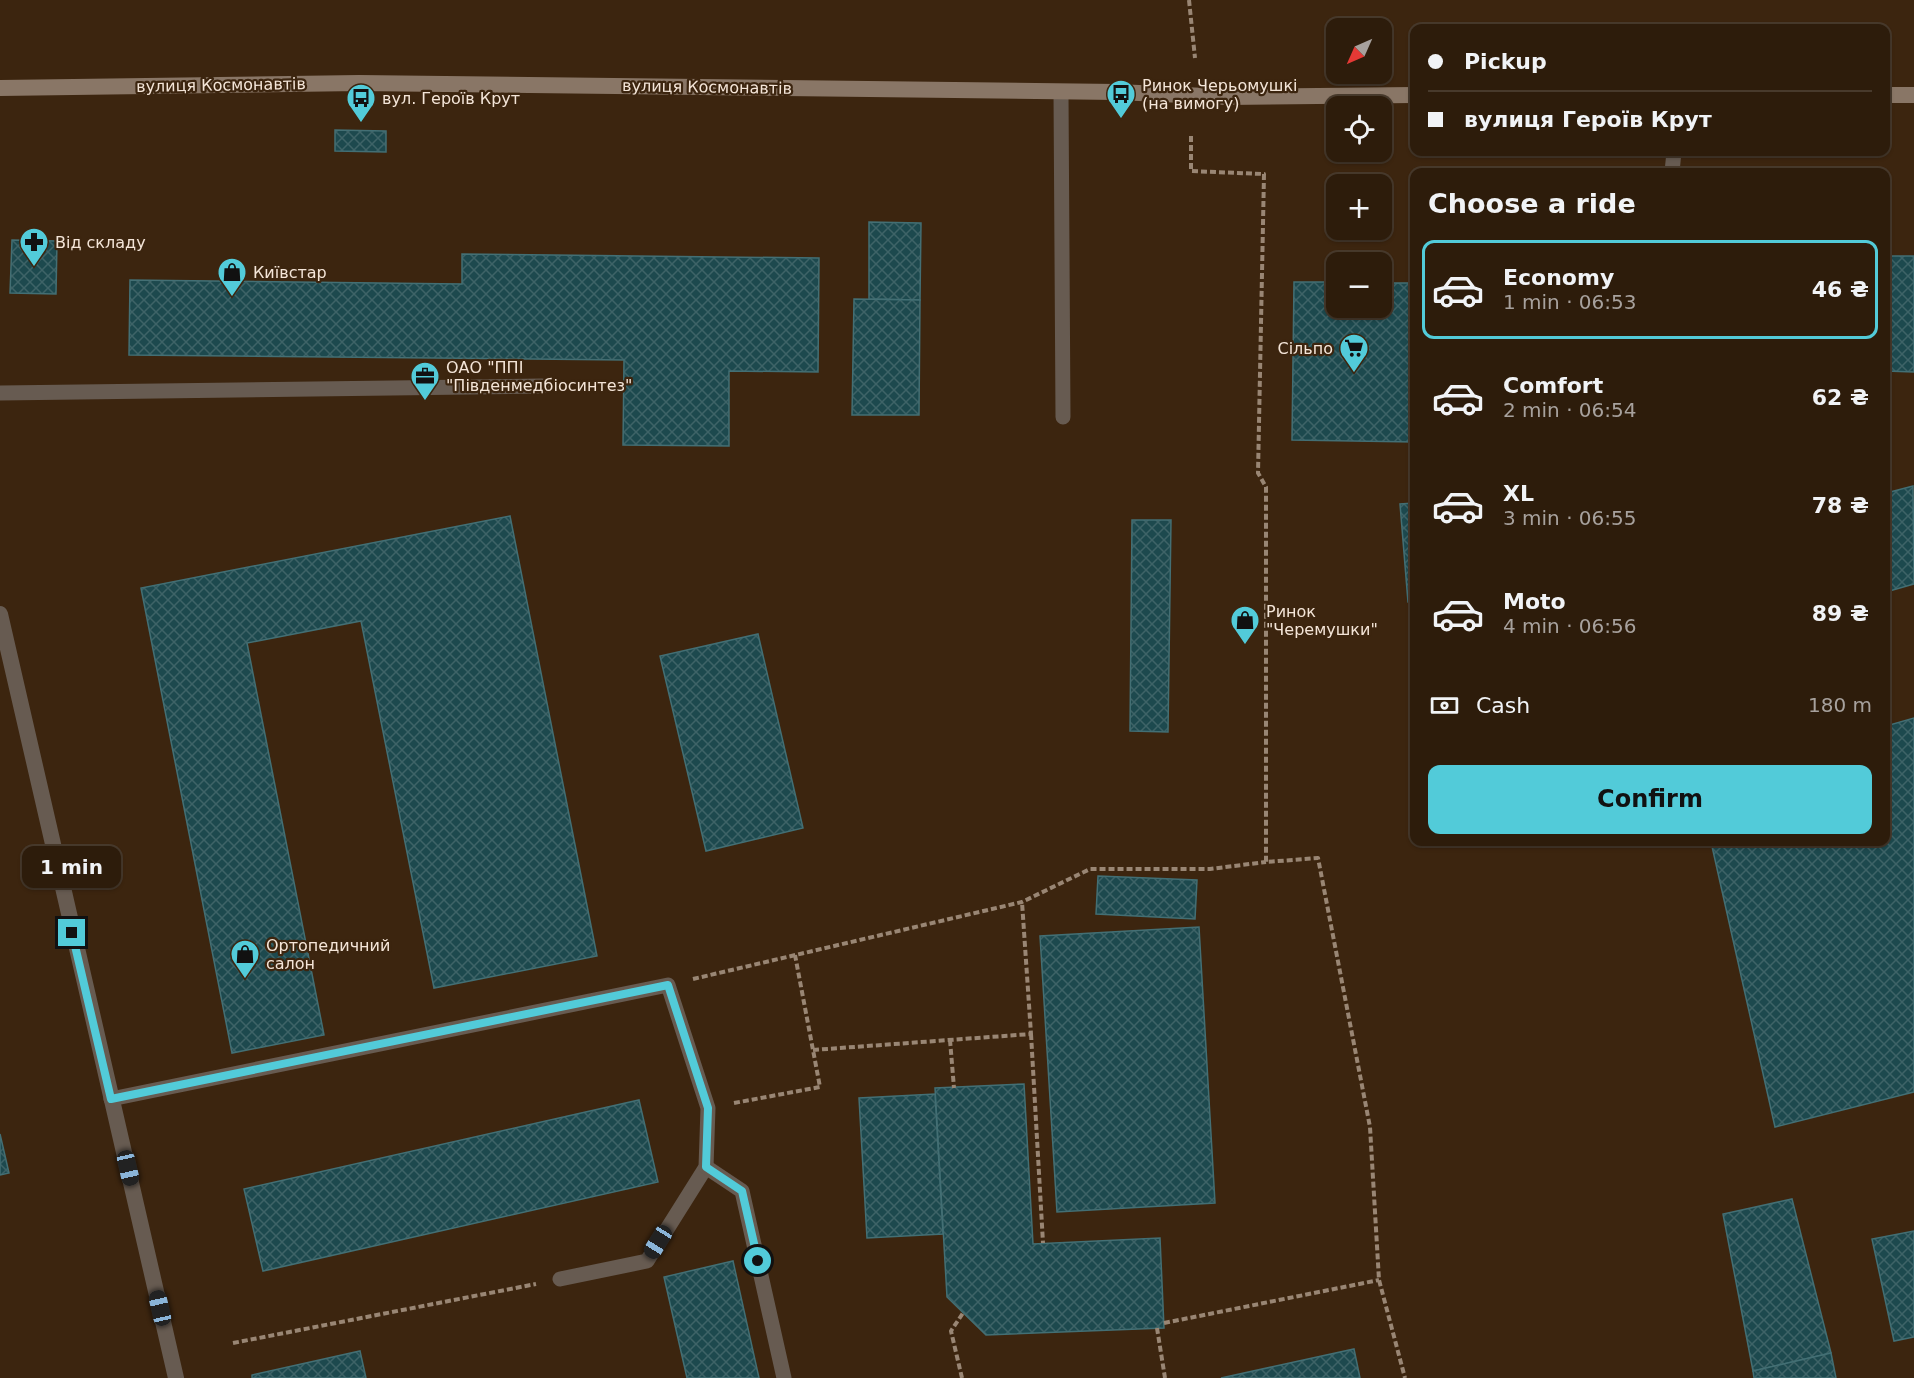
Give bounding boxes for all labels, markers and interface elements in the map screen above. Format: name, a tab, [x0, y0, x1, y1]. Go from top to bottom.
north arrow	[1326, 18, 1392, 84]
map controls	[1326, 18, 1392, 318]
text: Pickup	[1464, 49, 1547, 74]
street label: вулиця Космонавтів	[136, 74, 306, 96]
street label: вулиця Космонавтів	[622, 76, 792, 98]
place label: Ринок Черьомушкі (на вимогу)	[1142, 76, 1298, 113]
bus stop icon: Ринок Черьомушкі (на вимогу)	[1105, 78, 1137, 120]
bus stop icon: вул. Героїв Крут	[345, 82, 377, 124]
place label: вул. Героїв Крут	[382, 89, 520, 108]
button: locate	[1326, 96, 1392, 162]
text: вулиця Героїв Крут	[1464, 107, 1712, 132]
button: +	[1326, 174, 1392, 240]
text: Choose a ride	[1428, 188, 1636, 219]
pharmacy icon: Від складу	[18, 226, 50, 268]
place label: Від складу	[55, 233, 146, 252]
button: −	[1326, 252, 1392, 318]
shop icon: Київстар	[216, 256, 248, 298]
place label: Київстар	[253, 263, 327, 282]
icon: car	[1431, 263, 1485, 317]
text: Economy	[1503, 265, 1614, 290]
text: 46 ₴	[1812, 277, 1869, 302]
text: 1 min · 06:53	[1503, 290, 1637, 314]
supermarket icon: Сільпо	[1338, 332, 1370, 374]
place label: Сільпо	[1277, 339, 1333, 358]
place label: ОАО "ППІ "Південмедбіосинтез"	[446, 358, 632, 395]
office icon: ОАО "ППІ "Південмедбіосинтез"	[409, 360, 441, 402]
icon: car	[1431, 371, 1485, 425]
text: Comfort	[1503, 373, 1603, 398]
text: 62 ₴	[1812, 385, 1869, 410]
text: 2 min · 06:54	[1503, 398, 1637, 422]
icon: car	[1431, 479, 1485, 533]
text: XL	[1503, 481, 1534, 506]
text: 78 ₴	[1812, 493, 1869, 518]
text: 3 min · 06:55	[1503, 506, 1637, 530]
icon: car	[1431, 587, 1485, 641]
text: Moto	[1503, 589, 1566, 614]
text: 89 ₴	[1812, 601, 1869, 626]
place label: Ринок "Черемушки"	[1266, 602, 1378, 639]
shop icon: Ринок "Черемушки"	[1229, 604, 1261, 646]
text: 4 min · 06:56	[1503, 614, 1637, 638]
icon: cash	[1428, 689, 1461, 722]
text: Cash	[1476, 693, 1530, 718]
text: 180 m	[1808, 693, 1872, 717]
button: Confirm	[1428, 765, 1872, 834]
callout: 1 min	[22, 846, 122, 888]
text: 1 min	[40, 855, 103, 879]
route end	[58, 919, 85, 946]
place label: Ортопедичний салон	[266, 936, 390, 973]
shop icon: Ортопедичний салон	[229, 938, 261, 980]
car	[115, 1148, 141, 1188]
car	[641, 1222, 675, 1262]
route start	[744, 1247, 771, 1274]
car	[147, 1288, 173, 1328]

